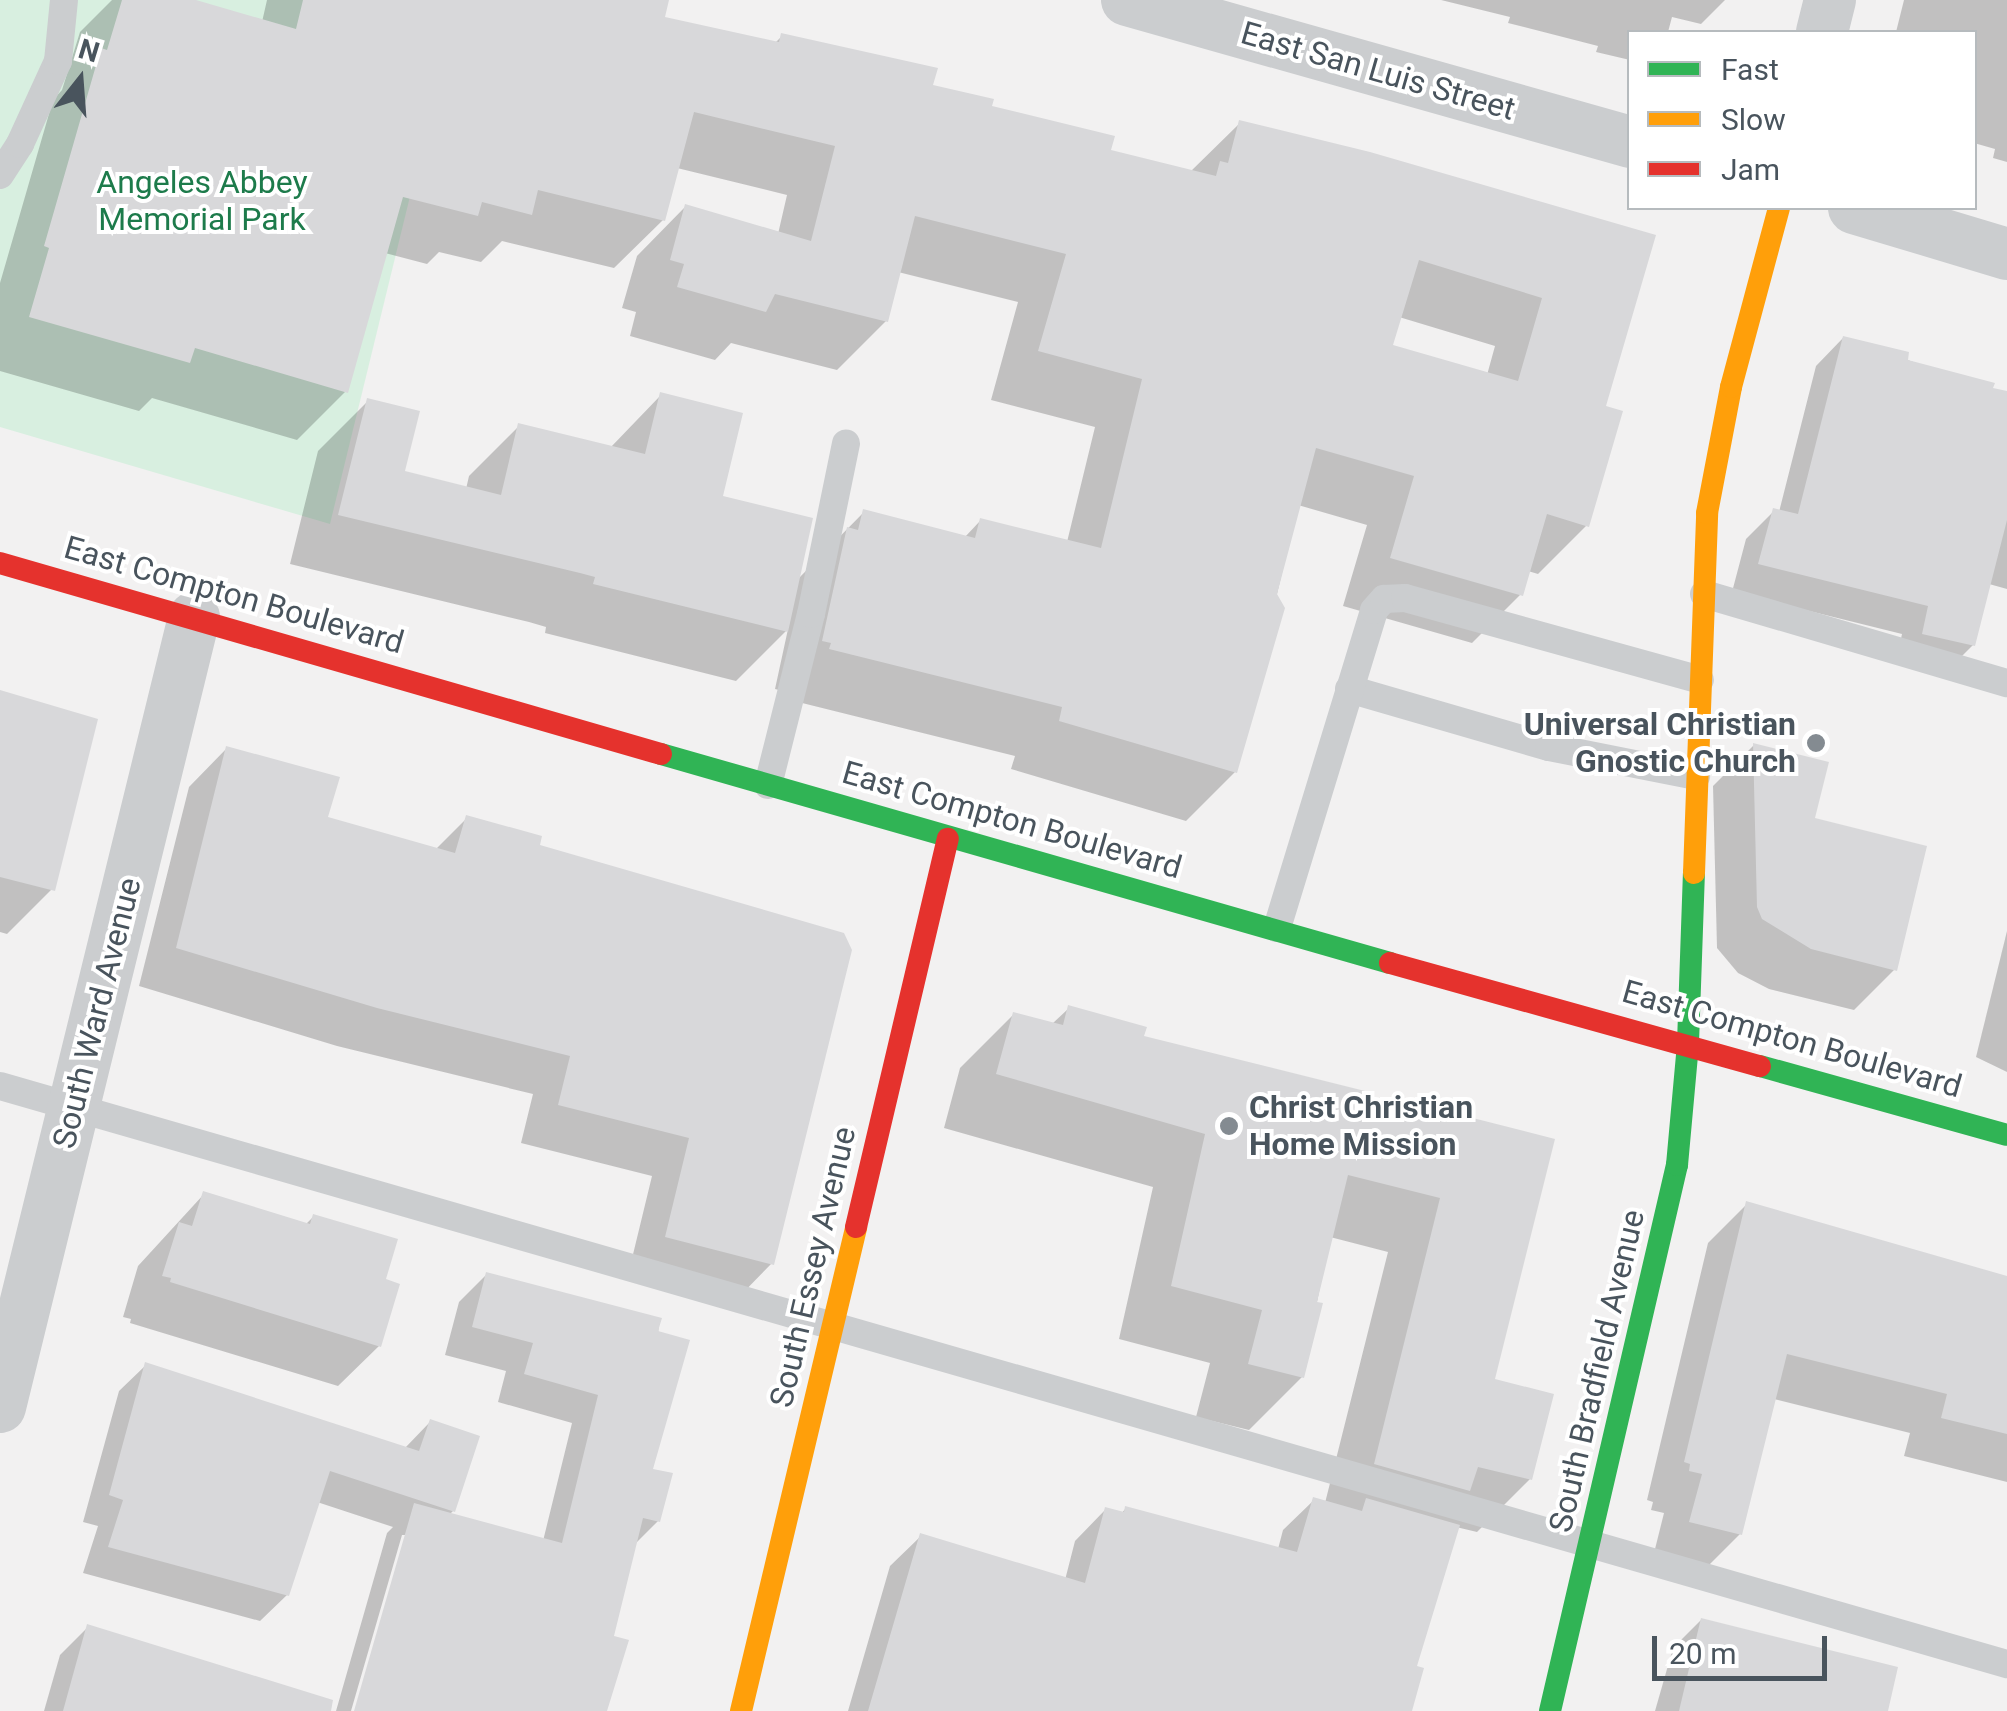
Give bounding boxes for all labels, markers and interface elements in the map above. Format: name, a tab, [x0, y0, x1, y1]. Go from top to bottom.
street label: East San Luis Street	[1237, 13, 1519, 129]
north arrow	[30, 30, 130, 130]
legend	[1627, 30, 1977, 210]
text: N	[75, 32, 103, 69]
text: Fast	[1721, 52, 1779, 87]
text: Slow	[1721, 102, 1786, 137]
text: Jam	[1721, 152, 1780, 187]
park label: Angeles Abbey Memorial Park	[96, 164, 308, 239]
street label: East Compton Boulevard	[60, 528, 408, 662]
place label: Universal Christian Gnostic Church	[1524, 706, 1796, 781]
marker: Universal Christian Gnostic Church	[1805, 732, 1827, 754]
street label: East Compton Boulevard	[838, 753, 1186, 887]
street label: South Ward Avenue	[45, 874, 149, 1152]
street label: East Compton Boulevard	[1618, 972, 1966, 1106]
place label: Christ Christian Home Mission	[1249, 1089, 1473, 1164]
marker: Christ Christian Home Mission	[1218, 1115, 1240, 1137]
street label: South Essey Avenue	[762, 1123, 864, 1411]
street label: South Bradfield Avenue	[1541, 1206, 1653, 1536]
scale bar	[1657, 1616, 1832, 1678]
text: 20 m	[1669, 1636, 1736, 1671]

